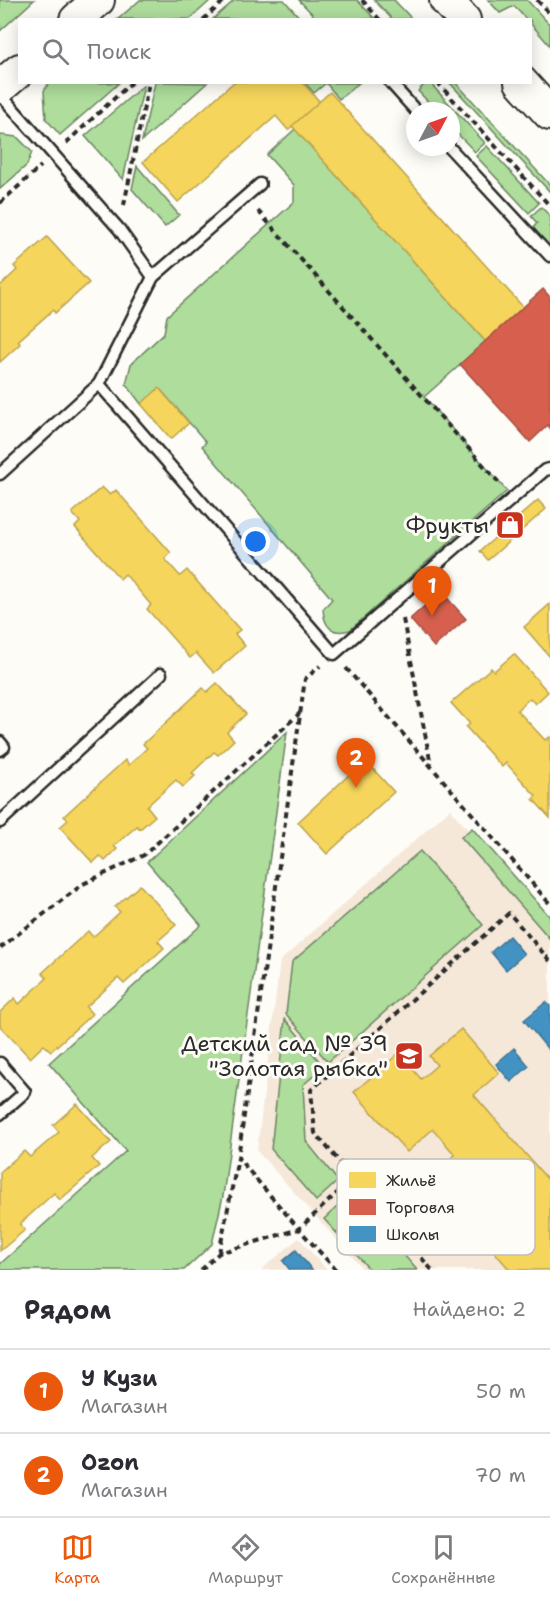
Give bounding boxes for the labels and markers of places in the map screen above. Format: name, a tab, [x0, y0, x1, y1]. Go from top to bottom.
shop icon: Фрукты	[494, 509, 526, 541]
place label: Фрукты	[406, 511, 489, 540]
pin: 1	[412, 566, 452, 616]
pin: 2	[336, 738, 376, 788]
place label: Детский сад № 39 "Золотая рыбка"	[181, 1029, 388, 1083]
school or university icon: Детский сад № 39 "Золотая рыбка"	[393, 1040, 425, 1072]

